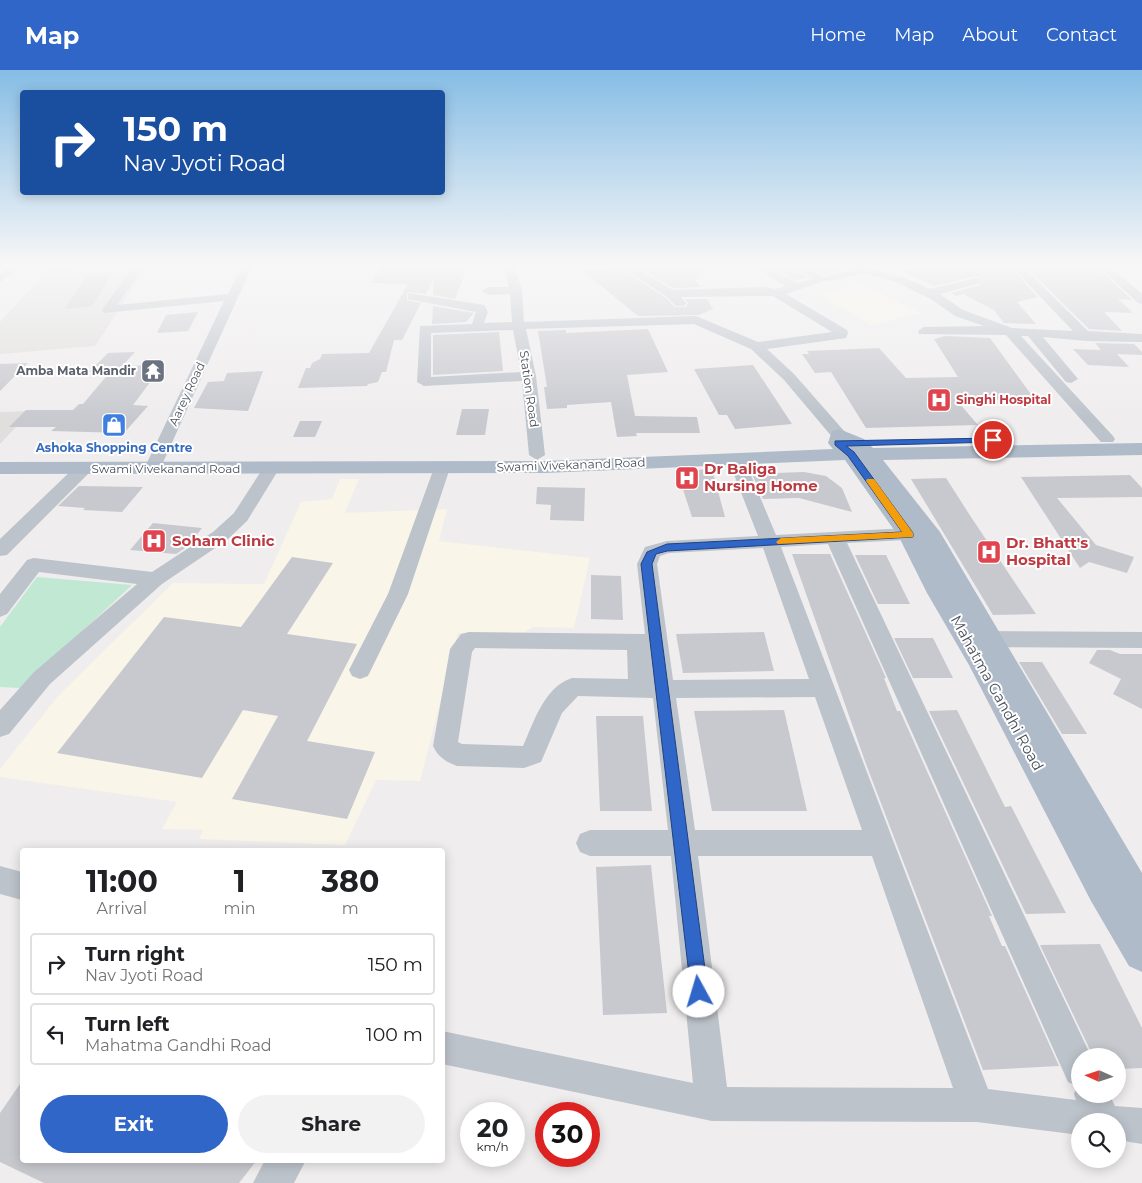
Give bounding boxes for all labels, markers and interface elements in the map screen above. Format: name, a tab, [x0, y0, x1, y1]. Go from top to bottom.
text: Map	[25, 21, 79, 50]
text: Home	[810, 24, 866, 46]
text: Map	[894, 24, 934, 46]
text: About	[962, 24, 1018, 46]
text: Contact	[1046, 24, 1117, 46]
text: 150 m	[123, 107, 228, 150]
icon: right	[40, 110, 105, 175]
text: Nav Jyoti Road	[123, 150, 286, 177]
street label: Station Road	[517, 350, 542, 428]
temple icon: Amba Mata Mandir	[140, 358, 166, 384]
street label: Aarey Road	[165, 360, 208, 428]
place label: Amba Mata Mandir	[15, 363, 136, 378]
hospital icon: Singhi Hospital	[926, 387, 952, 413]
place label: Singhi Hospital	[956, 392, 1051, 407]
shop icon: Ashoka Shopping Centre	[101, 412, 127, 438]
pin	[972, 419, 1014, 461]
icon: arrive	[979, 426, 1007, 454]
place label: Ashoka Shopping Centre	[35, 440, 193, 455]
street label: Swami Vivekanand Road	[496, 454, 646, 475]
place label: Dr Baliga Nursing Home	[704, 459, 818, 495]
street label: Swami Vivekanand Road	[92, 461, 240, 476]
hospital icon: Dr Baliga Nursing Home	[674, 465, 700, 491]
hospital icon: Soham Clinic	[141, 528, 167, 554]
place label: Soham Clinic	[172, 531, 275, 550]
place label: Dr. Bhatt's Hospital	[1006, 533, 1088, 569]
hospital icon: Dr. Bhatt's Hospital	[976, 539, 1002, 565]
street label: Mahatma Gandhi Road	[947, 612, 1048, 774]
text: 11:00	[86, 863, 158, 900]
text: 1	[234, 863, 245, 900]
text: 380	[321, 863, 379, 900]
text: Arrival	[97, 899, 147, 918]
text: min	[224, 899, 256, 918]
text: m	[342, 899, 359, 918]
text: Turn right	[85, 943, 185, 966]
icon: right	[42, 950, 70, 978]
text: 150 m	[368, 953, 423, 976]
position arrow	[672, 965, 724, 1017]
text: Nav Jyoti Road	[85, 966, 203, 985]
text: Turn left	[85, 1013, 170, 1036]
icon: left	[42, 1020, 70, 1048]
text: 100 m	[366, 1023, 423, 1046]
text: Mahatma Gandhi Road	[85, 1036, 272, 1055]
north arrow	[1071, 1048, 1126, 1102]
map controls	[1071, 1048, 1126, 1168]
button: Exit	[40, 1095, 228, 1153]
button: Share	[238, 1095, 425, 1153]
speed limit sign: 30	[535, 1102, 600, 1167]
text: 20	[477, 1113, 508, 1143]
button: search	[1071, 1113, 1126, 1168]
text: km/h	[476, 1139, 509, 1154]

